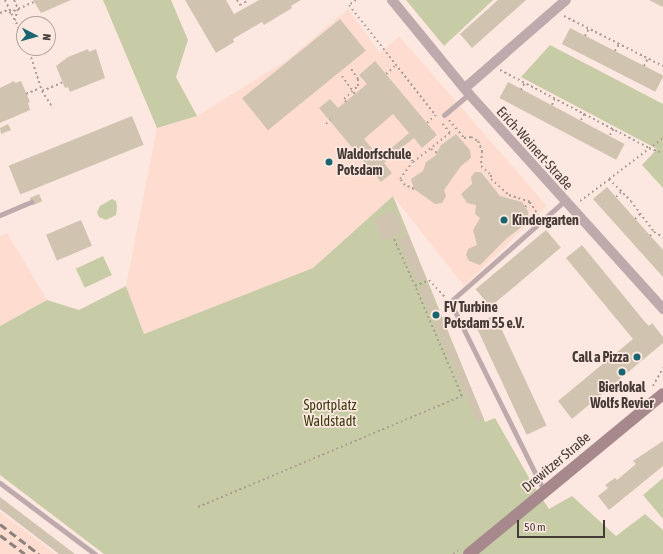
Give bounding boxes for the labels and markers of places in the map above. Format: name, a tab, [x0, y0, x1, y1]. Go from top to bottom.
place label: Waldorfschule Potsdam	[337, 146, 411, 178]
marker: Waldorfschule Potsdam	[324, 157, 334, 167]
place label: Kindergarten	[512, 212, 579, 228]
marker: Kindergarten	[499, 215, 509, 225]
place label: FV Turbine Potsdam 55 e.V.	[444, 299, 524, 332]
marker: FV Turbine Potsdam 55 e.V.	[431, 310, 441, 320]
place label: Call a Pizza	[572, 349, 629, 365]
marker: Call a Pizza	[632, 352, 642, 362]
marker: Bierlokal Wolfs Revier	[617, 367, 627, 377]
place label: Bierlokal Wolfs Revier	[590, 379, 654, 412]

